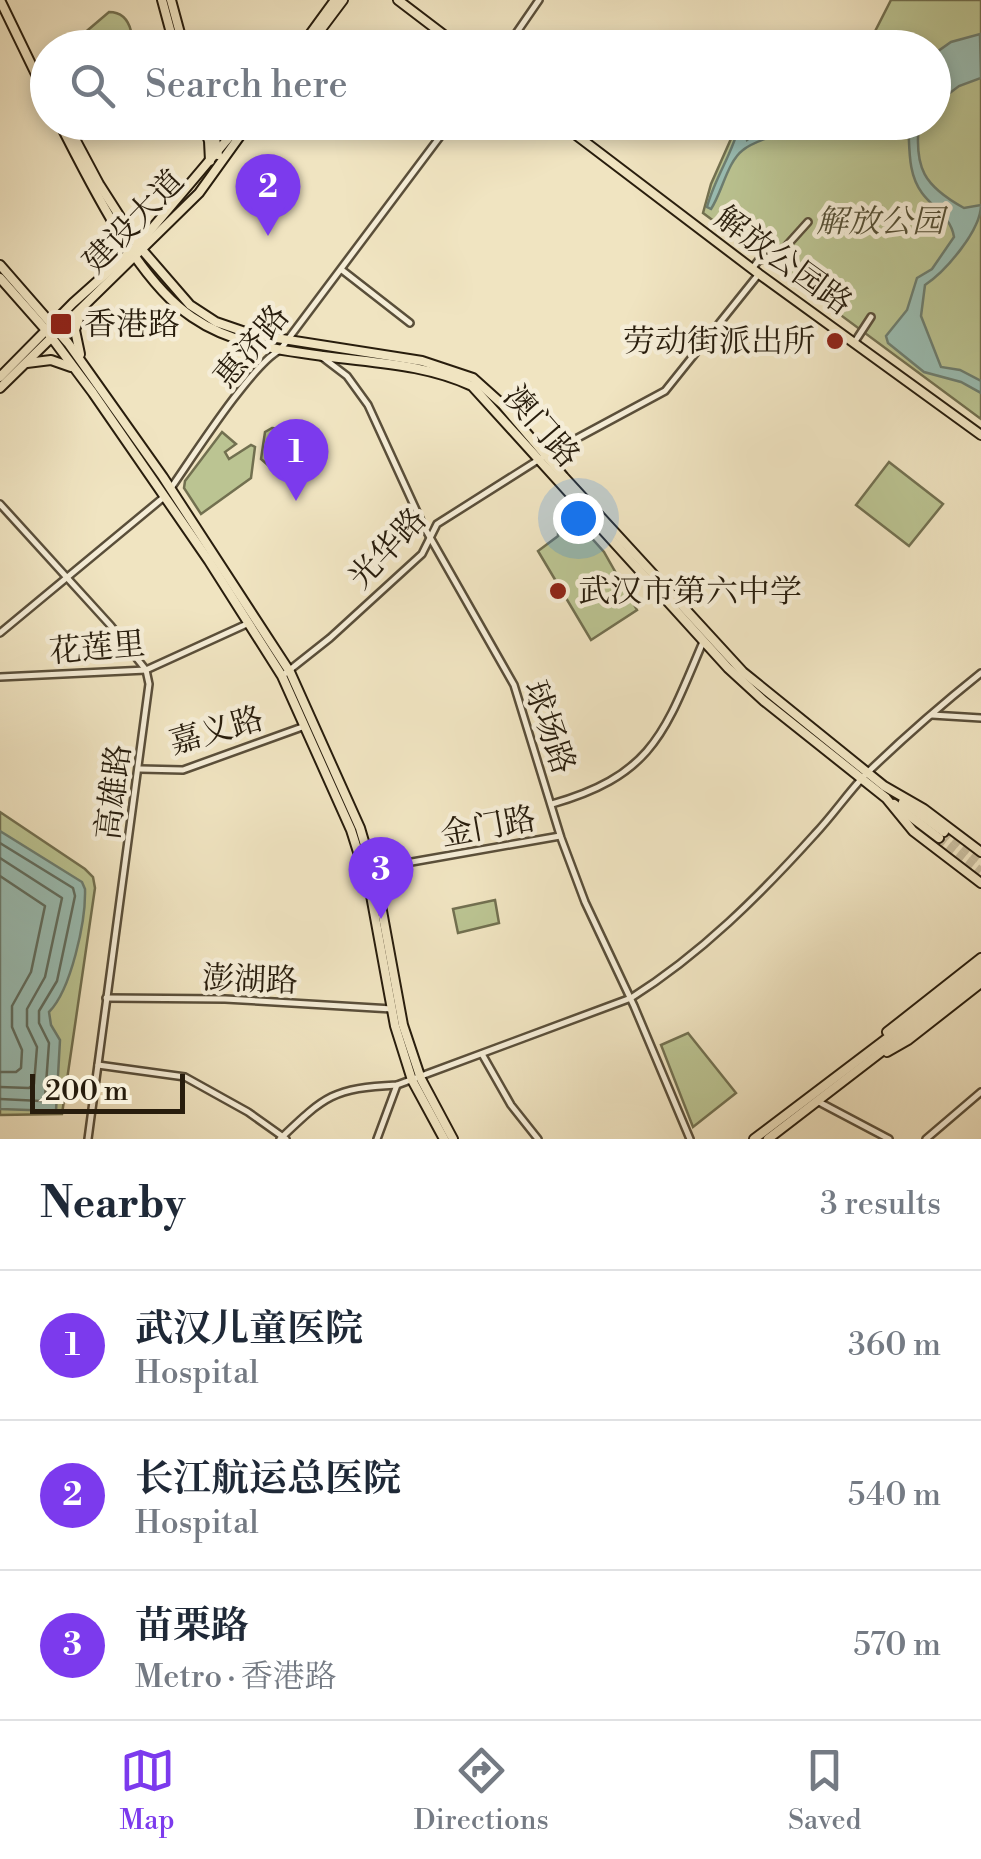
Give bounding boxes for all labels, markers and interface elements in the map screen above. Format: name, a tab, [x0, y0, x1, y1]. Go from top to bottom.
search box	[30, 30, 951, 140]
icon: search	[65, 58, 120, 113]
text: Search here	[145, 62, 348, 109]
pin: 2	[236, 154, 300, 236]
street label: 建设大道	[75, 162, 193, 282]
street label: 解放公园路	[707, 198, 860, 324]
park label: 解放公园	[816, 202, 949, 242]
street label: 惠济路	[206, 297, 298, 396]
place label: 香港路	[84, 305, 180, 345]
marker: 香港路	[48, 311, 74, 337]
place label: 劳动街派出所	[623, 322, 815, 362]
marker: 劳动街派出所	[824, 330, 846, 352]
street label: 澳门路	[495, 377, 588, 476]
pin: 1	[264, 418, 328, 501]
your location	[553, 493, 604, 544]
street label: 光华路	[340, 500, 435, 597]
place label: 武汉市第六中学	[578, 572, 802, 612]
marker: 武汉市第六中学	[547, 580, 569, 602]
street label: 花莲里	[48, 624, 147, 672]
street label: 球场路	[515, 675, 584, 779]
street label: 嘉义路	[165, 699, 268, 763]
street label: 高雄路	[88, 742, 140, 842]
street label: 金门路	[437, 799, 539, 855]
pin: 3	[348, 836, 414, 919]
street label: 澎湖路	[201, 958, 299, 1002]
scale bar	[30, 1069, 185, 1114]
text: 200 m	[45, 1074, 128, 1109]
text: Nearby	[40, 1178, 185, 1231]
text: 3 results	[820, 1184, 941, 1224]
text: 武汉儿童医院	[135, 1306, 363, 1353]
text: 1	[65, 1325, 80, 1365]
text: 360 m	[848, 1325, 941, 1365]
text: Hospital	[135, 1353, 259, 1393]
text: 长江航运总医院	[135, 1456, 401, 1503]
text: 2	[62, 1475, 83, 1515]
text: 540 m	[848, 1475, 941, 1515]
text: Hospital	[135, 1503, 259, 1543]
text: 苗栗路	[135, 1603, 249, 1650]
text: 3	[63, 1625, 82, 1665]
text: 570 m	[853, 1625, 941, 1665]
text: Metro · 香港路	[135, 1657, 337, 1697]
tab: Map	[120, 1743, 175, 1838]
tab: Directions	[414, 1743, 549, 1838]
tab: Saved	[788, 1743, 861, 1838]

